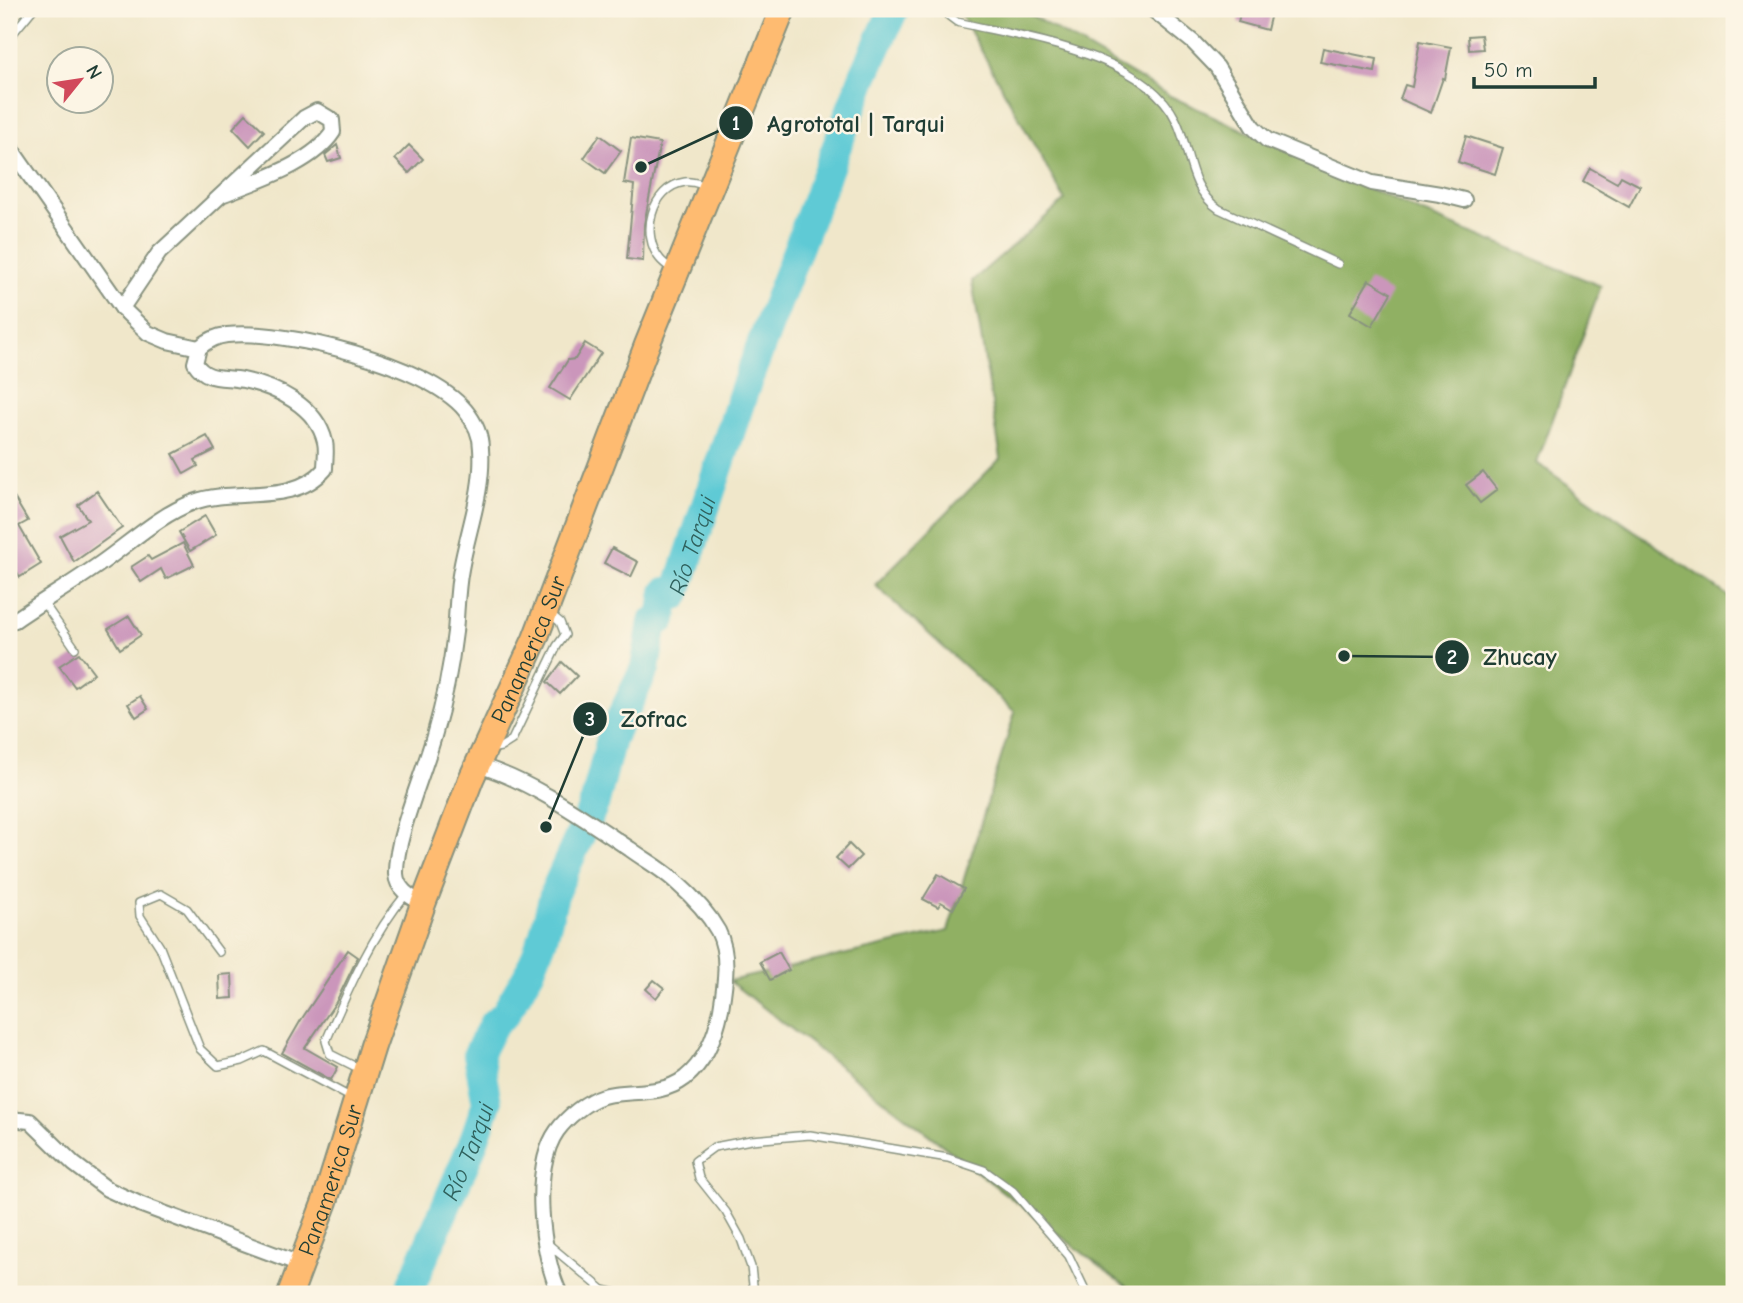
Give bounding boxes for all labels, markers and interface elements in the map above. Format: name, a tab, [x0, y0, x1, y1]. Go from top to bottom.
north arrow	[46, 46, 116, 116]
scale bar	[1474, 46, 1594, 90]
text: 50 m	[1484, 58, 1533, 82]
text: N	[81, 61, 106, 83]
callout: Agrototal | Tarqui	[718, 101, 959, 146]
text: Agrototal | Tarqui	[767, 110, 945, 138]
text: 1	[732, 111, 740, 135]
water label: Río Tarqui	[663, 492, 722, 599]
street label: Panamerica Sur	[485, 571, 572, 727]
callout: Zhucay	[1434, 634, 1571, 679]
text: Zhucay	[1483, 643, 1557, 671]
text: 2	[1447, 645, 1457, 669]
callout: Zofrac	[572, 696, 701, 741]
text: Zofrac	[621, 705, 687, 733]
text: 3	[585, 707, 595, 731]
water label: Río Tarqui	[436, 1098, 500, 1205]
street label: Panamerica Sur	[293, 1100, 368, 1259]

